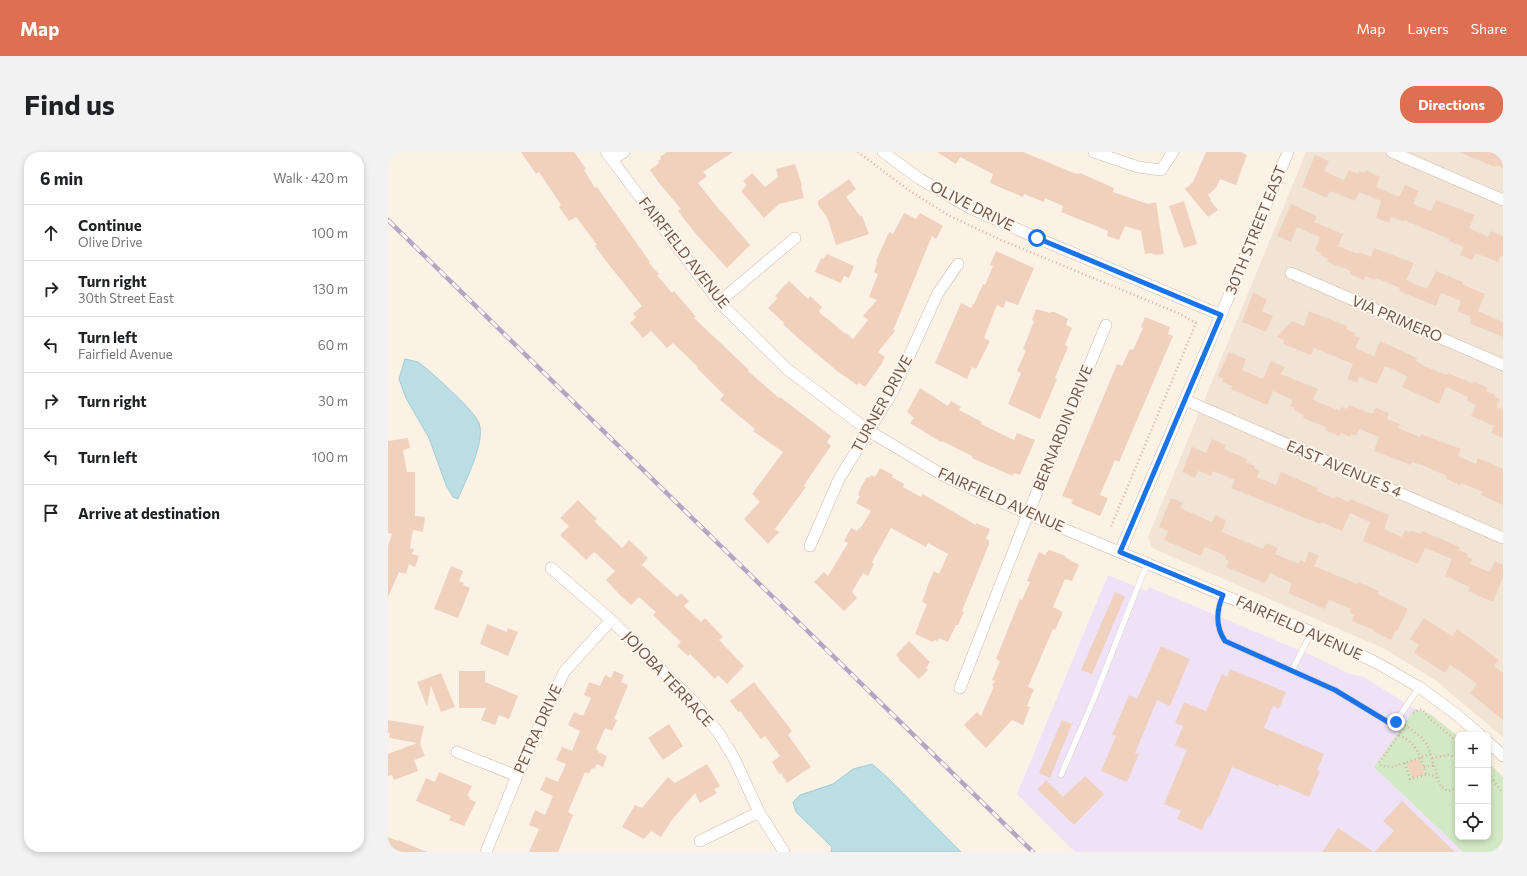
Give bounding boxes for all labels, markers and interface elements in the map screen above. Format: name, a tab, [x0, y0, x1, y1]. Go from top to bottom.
text: Map	[20, 17, 59, 40]
text: Map	[1357, 20, 1385, 37]
text: Layers	[1407, 20, 1449, 37]
text: Share	[1471, 20, 1507, 37]
button: Directions	[1400, 86, 1503, 123]
text: Find us	[24, 87, 115, 121]
street label: 30TH STREET EAST	[1221, 162, 1289, 297]
text: 6 min	[40, 168, 83, 189]
text: Walk · 420 m	[273, 170, 348, 186]
street label: OLIVE DRIVE	[928, 176, 1017, 234]
street label: FAIRFIELD AVENUE	[636, 193, 734, 312]
text: Continue	[78, 216, 142, 234]
icon: ahead	[40, 222, 62, 244]
text: 100 m	[312, 225, 348, 241]
route start	[1028, 229, 1046, 247]
text: Olive Drive	[78, 234, 142, 250]
text: Turn right	[78, 272, 147, 290]
icon: right	[40, 278, 62, 300]
text: 130 m	[313, 281, 348, 297]
text: 30th Street East	[78, 290, 174, 306]
street label: VIA PRIMERO	[1349, 291, 1445, 345]
text: Turn left	[78, 328, 137, 346]
icon: left	[40, 334, 62, 356]
text: 60 m	[318, 337, 348, 353]
text: Fairfield Avenue	[78, 346, 173, 362]
street label: TURNER DRIVE	[847, 352, 915, 455]
street label: BERNARDIN DRIVE	[1029, 362, 1096, 493]
icon: right	[40, 390, 62, 412]
text: Turn right	[78, 392, 147, 410]
text: 30 m	[318, 393, 348, 409]
street label: EAST AVENUE S 4	[1284, 436, 1405, 500]
icon: left	[40, 446, 62, 468]
text: Turn left	[78, 448, 137, 466]
text: 100 m	[312, 449, 348, 465]
street label: FAIRFIELD AVENUE	[935, 463, 1067, 535]
icon: arrive	[40, 502, 62, 524]
text: Arrive at destination	[78, 504, 220, 522]
street label: FAIRFIELD AVENUE	[1233, 591, 1365, 663]
street label: JOJOBA TERRACE	[620, 627, 718, 730]
street label: PETRA DRIVE	[509, 681, 565, 776]
route end	[1387, 713, 1405, 731]
map controls	[1455, 732, 1491, 840]
button: +	[1455, 732, 1491, 768]
button: −	[1455, 768, 1491, 804]
button: locate	[1455, 804, 1491, 840]

